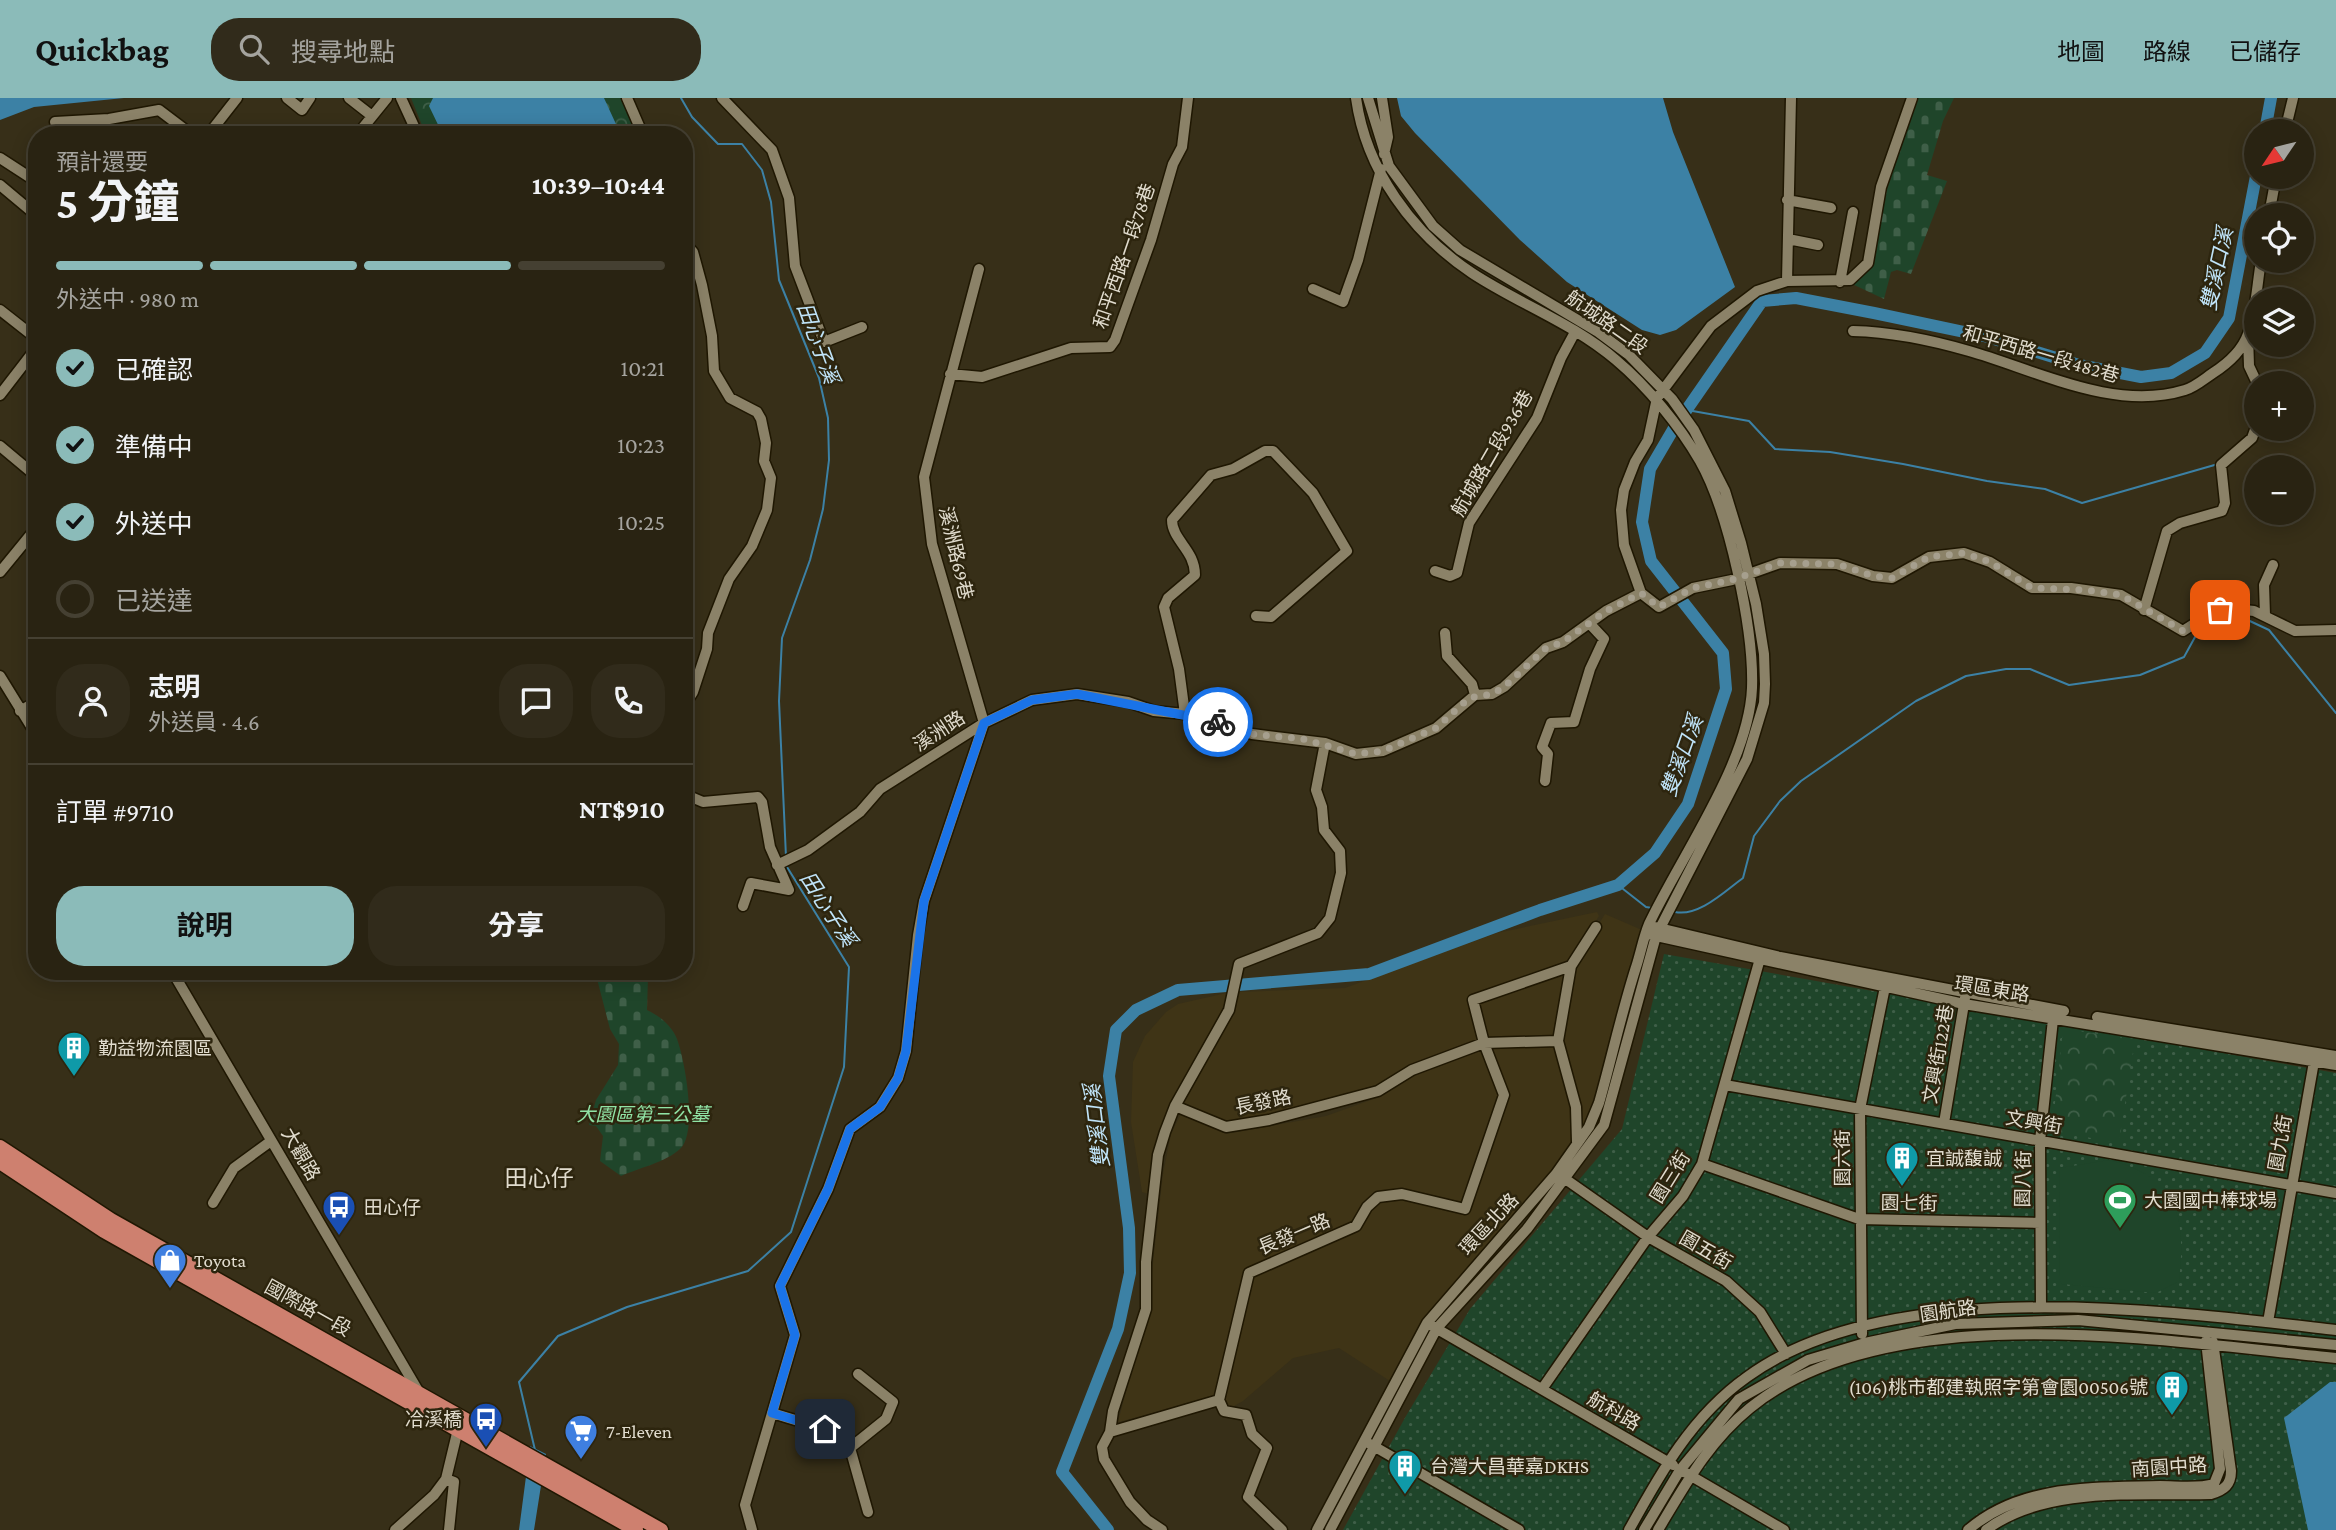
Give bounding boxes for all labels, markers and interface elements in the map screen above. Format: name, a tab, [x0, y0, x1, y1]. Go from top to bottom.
search box	[211, 18, 701, 81]
icon: search	[235, 30, 273, 68]
text: Quickbag	[35, 31, 169, 68]
text: 搜尋地點	[291, 38, 395, 67]
text: 地圖	[2057, 38, 2105, 65]
text: 路線	[2143, 38, 2191, 65]
text: 已儲存	[2229, 38, 2301, 65]
north arrow	[2244, 119, 2314, 189]
map controls	[2244, 119, 2314, 525]
text: 預計還要	[56, 149, 148, 175]
text: 10:39–10:44	[532, 171, 665, 200]
text: 5 分鐘	[56, 177, 179, 228]
street label: 和平西路一段78巷	[1089, 181, 1159, 331]
button: locate	[2244, 203, 2314, 273]
water label: 雙溪口溪	[2197, 222, 2238, 313]
text: 外送中 · 980 m	[56, 286, 199, 312]
street label: 航城路二段	[1562, 286, 1652, 358]
button: layers	[2244, 287, 2314, 357]
water label: 田心子溪	[792, 299, 845, 389]
street label: 和平西路一段482巷	[1960, 322, 2122, 386]
icon: check	[56, 349, 94, 387]
text: 10:21	[621, 355, 665, 381]
text: 已確認	[115, 356, 193, 385]
button: +	[2244, 371, 2314, 441]
street label: 航城路二段936巷	[1447, 386, 1537, 520]
icon: check	[56, 426, 94, 464]
text: 10:23	[617, 432, 665, 458]
text: 準備中	[115, 433, 193, 462]
button: −	[2244, 455, 2314, 525]
icon: check	[56, 503, 94, 541]
street label: 溪洲路69巷	[935, 504, 977, 602]
text: 10:25	[617, 509, 665, 535]
text: 外送中	[115, 510, 193, 539]
pin	[2190, 580, 2250, 640]
text: 已送達	[115, 587, 193, 616]
icon: bag	[2201, 591, 2239, 629]
button: person	[56, 664, 130, 738]
button: chat	[499, 664, 573, 738]
button: phone	[591, 664, 665, 738]
text: 志明	[148, 673, 200, 702]
courier	[1183, 687, 1253, 757]
icon: bike	[1199, 703, 1237, 741]
street label: 溪洲路	[909, 707, 969, 755]
text: 外送員 · 4.6	[148, 709, 260, 735]
water label: 雙溪口溪	[1656, 710, 1709, 800]
text: NT$910	[579, 795, 665, 824]
text: 訂單 #9710	[56, 798, 174, 827]
water label: 田心子溪	[795, 867, 863, 953]
button: 說明	[56, 886, 354, 966]
button: 分享	[368, 886, 665, 966]
street label: 環區東路	[1953, 973, 2031, 1005]
street label: 文興街122巷	[1919, 1003, 1957, 1105]
building icon: 勤益物流園區	[55, 1029, 93, 1078]
place label: 勤益物流園區	[98, 1038, 212, 1059]
water label: 雙溪口溪	[1080, 1080, 1114, 1169]
street label: 長發路	[1233, 1086, 1293, 1118]
park label: 大園區第三公墓	[576, 1104, 712, 1125]
street label: 文興街	[2004, 1107, 2064, 1137]
street label: 園九街	[2265, 1113, 2295, 1173]
street label: 大觀路	[278, 1124, 324, 1184]
street label: 園六街	[1832, 1129, 1853, 1187]
building icon: 宜誠馥誠	[1883, 1139, 1921, 1188]
street label: 園三街	[1646, 1147, 1694, 1207]
place label: 宜誠馥誠	[1926, 1148, 2002, 1169]
street label: 園八街	[2012, 1150, 2034, 1208]
district label: 田心仔	[505, 1165, 574, 1191]
sports icon: 大園國中棒球場	[2101, 1181, 2139, 1230]
bus stop icon: 田心仔	[320, 1188, 358, 1237]
street label: 環區北路	[1455, 1189, 1523, 1259]
place label: 大園國中棒球場	[2144, 1190, 2277, 1211]
street label: 園七街	[1880, 1192, 1938, 1214]
place label: 田心仔	[364, 1197, 421, 1218]
street label: 長發一路	[1255, 1209, 1333, 1259]
street label: 園五街	[1676, 1227, 1736, 1273]
shop icon: Toyota	[151, 1241, 189, 1290]
place label: Toyota	[194, 1250, 246, 1271]
street label: 國際路一段	[261, 1276, 355, 1340]
street label: 園航路	[1918, 1297, 1978, 1325]
building icon: (106)桃市都建執照字第會園00506號	[2153, 1368, 2191, 1417]
place label: (106)桃市都建執照字第會園00506號	[1848, 1377, 2148, 1399]
street label: 航科路	[1584, 1388, 1644, 1434]
pin	[795, 1399, 855, 1459]
bus stop icon: 冾溪橋	[467, 1400, 505, 1449]
place label: 冾溪橋	[405, 1409, 462, 1430]
icon: home	[806, 1410, 844, 1448]
supermarket icon: 7-Eleven	[562, 1412, 600, 1461]
place label: 7-Eleven	[606, 1421, 672, 1442]
building icon: 台灣大昌華嘉DKHS	[1386, 1447, 1424, 1496]
street label: 南園中路	[2130, 1454, 2208, 1480]
place label: 台灣大昌華嘉DKHS	[1430, 1456, 1589, 1477]

